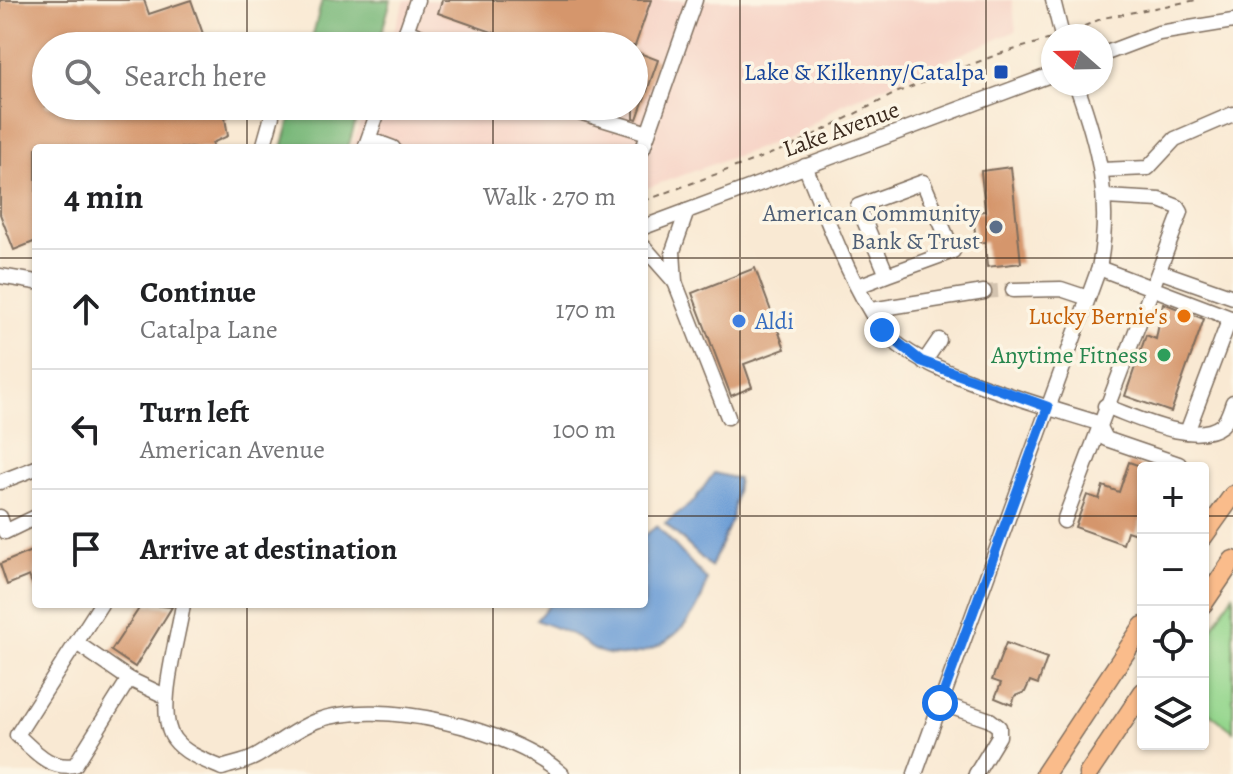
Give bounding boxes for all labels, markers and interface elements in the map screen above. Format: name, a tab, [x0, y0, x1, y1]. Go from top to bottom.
north arrow	[1041, 24, 1113, 96]
search box	[32, 32, 648, 120]
icon: search	[60, 54, 104, 98]
text: Search here	[124, 56, 267, 96]
place label: Lake & Kilkenny/Catalpa	[744, 56, 986, 88]
marker: Lake & Kilkenny/Catalpa	[992, 63, 1010, 81]
street label: Lake Avenue	[778, 93, 904, 165]
text: 4 min	[64, 173, 143, 220]
text: Walk · 270 m	[483, 179, 616, 214]
place label: American Community Bank & Trust	[762, 197, 980, 257]
marker: American Community Bank & Trust	[987, 218, 1005, 236]
text: Continue	[140, 272, 256, 312]
icon: ahead	[64, 287, 108, 331]
text: 170 m	[556, 292, 616, 327]
place label: Lucky Bernie's	[1028, 300, 1168, 332]
place label: Aldi	[754, 305, 794, 337]
marker: Lucky Bernie's	[1175, 307, 1193, 325]
text: Catalpa Lane	[140, 312, 278, 347]
marker: Aldi	[730, 312, 748, 330]
route end	[864, 312, 900, 348]
place label: Anytime Fitness	[990, 339, 1148, 371]
marker: Anytime Fitness	[1155, 346, 1173, 364]
text: Turn left	[140, 392, 249, 432]
icon: left	[64, 407, 108, 451]
text: 100 m	[553, 412, 616, 447]
text: American Avenue	[140, 432, 325, 467]
map controls	[1137, 462, 1209, 750]
button: +	[1137, 462, 1209, 534]
icon: arrive	[64, 527, 108, 571]
text: Arrive at destination	[140, 529, 397, 569]
button: −	[1137, 534, 1209, 606]
button: locate	[1137, 606, 1209, 678]
button: layers	[1137, 678, 1209, 750]
route start	[922, 685, 958, 721]

